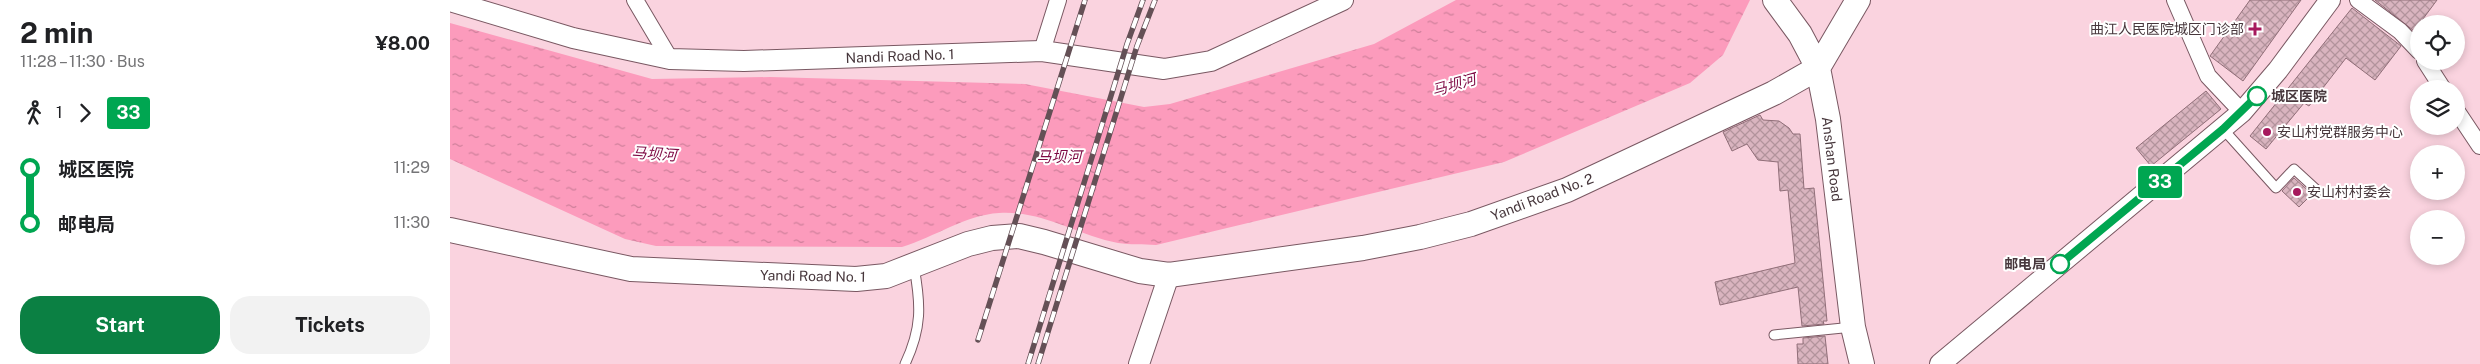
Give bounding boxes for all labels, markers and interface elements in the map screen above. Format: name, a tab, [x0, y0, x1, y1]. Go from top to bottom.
map controls	[2410, 15, 2465, 265]
button: locate	[2410, 15, 2465, 70]
text: 2 min	[20, 16, 93, 49]
place label: 曲江人民医院城区门诊部	[2090, 21, 2244, 37]
marker: 曲江人民医院城区门诊部	[2248, 22, 2262, 36]
text: ¥8.00	[375, 32, 430, 54]
street label: Nandi Road No. 1	[845, 46, 955, 66]
text: 11:28 – 11:30 · Bus	[20, 52, 145, 71]
water label: 马坝河	[1430, 69, 1481, 99]
button: layers	[2410, 80, 2465, 135]
marker: 城区医院	[2247, 86, 2267, 106]
place label: 城区医院	[2271, 88, 2327, 104]
icon: walk	[20, 99, 48, 127]
icon: forward	[71, 99, 99, 127]
text: 33	[117, 102, 140, 123]
text: 1	[56, 103, 63, 122]
street label: Anshan Road	[1819, 116, 1845, 202]
place label: 安山村党群服务中心	[2277, 124, 2403, 140]
marker: 安山村党群服务中心	[2261, 126, 2273, 138]
water label: 马坝河	[631, 143, 680, 164]
button: +	[2410, 145, 2465, 200]
water label: 马坝河	[1036, 148, 1084, 165]
text: 城区医院	[58, 158, 134, 180]
text: 11:29	[394, 158, 430, 177]
line badge: 33	[2138, 166, 2182, 198]
street label: Yandi Road No. 2	[1489, 170, 1595, 224]
text: 33	[2148, 171, 2172, 192]
place label: 安山村村委会	[2307, 184, 2391, 200]
marker: 安山村村委会	[2291, 186, 2303, 198]
button: −	[2410, 210, 2465, 265]
text: 邮电局	[58, 213, 115, 235]
text: 11:30	[394, 213, 430, 232]
marker: 邮电局	[2050, 254, 2070, 274]
place label: 邮电局	[2004, 256, 2046, 272]
street label: Yandi Road No. 1	[760, 267, 866, 285]
button: Start	[20, 296, 220, 354]
button: Tickets	[230, 296, 430, 354]

